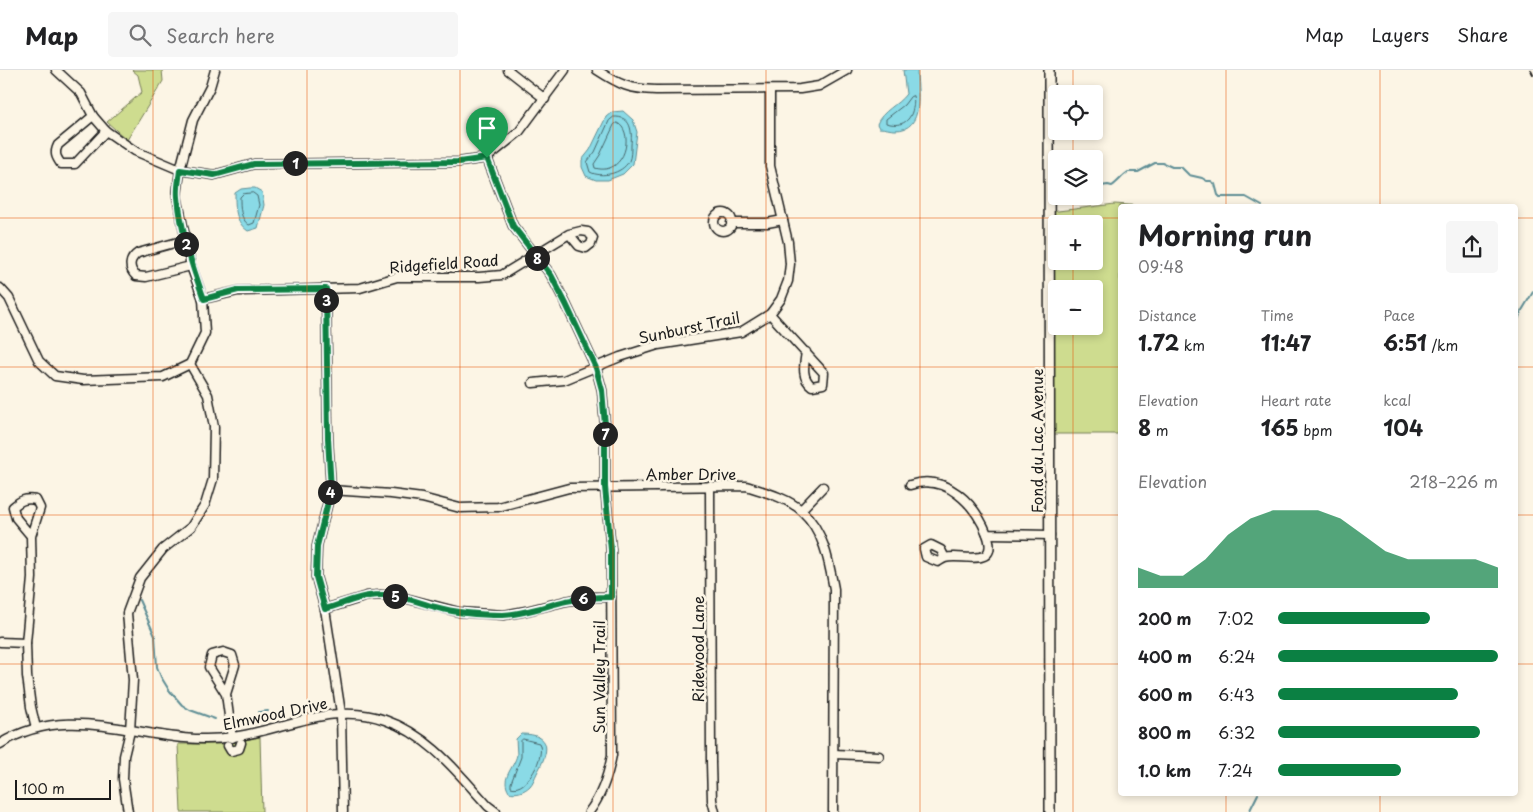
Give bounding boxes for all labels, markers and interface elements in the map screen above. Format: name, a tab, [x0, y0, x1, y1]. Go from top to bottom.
search box	[108, 12, 458, 57]
text: Map	[25, 17, 78, 53]
icon: search	[126, 21, 154, 49]
text: Search here	[166, 21, 275, 49]
text: Map	[1305, 21, 1344, 48]
text: Layers	[1372, 21, 1429, 48]
text: Share	[1457, 21, 1508, 48]
map controls	[1048, 85, 1103, 335]
button: locate	[1048, 85, 1103, 140]
pin	[466, 107, 508, 158]
icon: arrive	[473, 114, 501, 142]
pin: 1	[282, 150, 308, 176]
button: layers	[1048, 150, 1103, 205]
text: 1	[292, 153, 299, 174]
text: Morning run	[1138, 213, 1312, 256]
button: +	[1048, 215, 1103, 270]
button: share	[1446, 221, 1498, 273]
pin: 2	[174, 232, 198, 256]
text: 2	[182, 234, 191, 255]
pin: 8	[524, 246, 550, 270]
street label: Ridgefield Road	[389, 248, 499, 278]
text: 8	[533, 248, 542, 269]
text: 09:48	[1138, 254, 1184, 278]
button: −	[1048, 280, 1103, 335]
pin: 3	[314, 288, 338, 312]
text: 3	[322, 290, 331, 311]
street label: Sunburst Trail	[636, 305, 742, 349]
text: Distance	[1138, 305, 1197, 326]
text: Time	[1261, 305, 1294, 326]
text: Pace	[1383, 305, 1415, 326]
text: 1.72	[1138, 326, 1179, 358]
text: 11:47	[1261, 326, 1311, 358]
text: 6:51	[1383, 326, 1427, 358]
text: km	[1179, 335, 1205, 356]
text: /km	[1427, 335, 1458, 356]
street label: Fond du Lac Avenue	[1025, 369, 1048, 513]
text: Elevation	[1138, 390, 1198, 411]
text: Heart rate	[1261, 390, 1331, 411]
text: kcal	[1383, 390, 1411, 411]
text: 8	[1138, 411, 1151, 443]
text: 165	[1261, 411, 1299, 443]
text: 104	[1383, 411, 1423, 443]
text: m	[1151, 420, 1168, 441]
text: bpm	[1299, 420, 1332, 441]
pin: 7	[592, 422, 618, 446]
text: 7	[601, 424, 610, 445]
street label: Amber Drive	[646, 462, 736, 485]
text: Elevation	[1138, 469, 1207, 493]
text: 218–226 m	[1409, 469, 1498, 493]
pin: 4	[318, 480, 342, 504]
text: 4	[326, 482, 335, 503]
pin: 5	[382, 584, 408, 608]
text: 5	[391, 586, 400, 607]
pin: 6	[570, 586, 596, 610]
text: 6	[579, 588, 588, 609]
street label: Ridewood Lane	[686, 595, 709, 703]
text: 200 m	[1138, 606, 1192, 630]
text: 7:02	[1218, 606, 1254, 630]
street label: Sun Valley Trail	[587, 620, 610, 734]
text: 400 m	[1138, 644, 1192, 668]
text: 6:24	[1218, 644, 1255, 668]
text: 600 m	[1138, 682, 1192, 706]
text: 6:43	[1218, 682, 1255, 706]
street label: Elmwood Drive	[221, 691, 329, 735]
text: 800 m	[1138, 720, 1191, 744]
text: 6:32	[1218, 720, 1255, 744]
text: 1.0 km	[1138, 758, 1191, 782]
text: 7:24	[1218, 758, 1253, 782]
scale bar	[15, 777, 111, 800]
text: 100 m	[22, 778, 65, 799]

